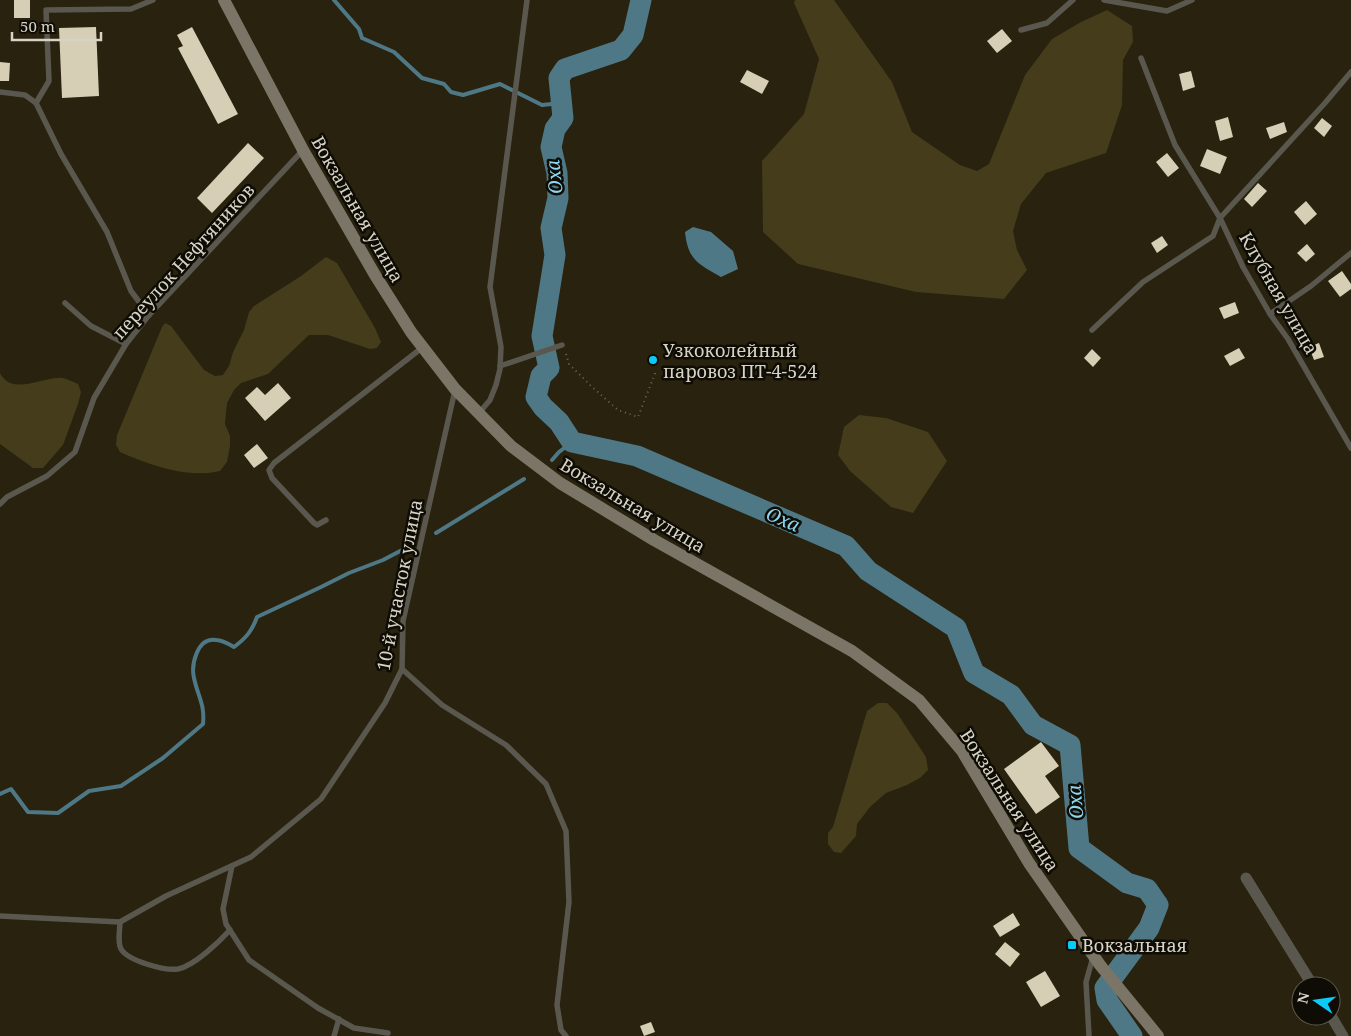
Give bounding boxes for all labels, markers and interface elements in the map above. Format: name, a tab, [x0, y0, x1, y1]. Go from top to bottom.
scale bar	[12, 10, 101, 42]
text: 50 m	[20, 16, 55, 36]
street label: Вокзальная улица	[306, 131, 410, 287]
water label: Оха	[539, 158, 569, 195]
street label: переулок Нефтяников	[107, 178, 259, 344]
street label: Клубная улица	[1234, 228, 1324, 358]
place label: Узкоколейный паровоз ПТ-4-524	[663, 338, 817, 383]
marker: Узкоколейный паровоз ПТ-4-524	[647, 354, 659, 366]
street label: Вокзальная улица	[556, 452, 710, 558]
street label: 10-й участок улица	[371, 497, 427, 673]
water label: Оха	[762, 500, 804, 538]
street label: Вокзальная улица	[955, 724, 1065, 876]
water label: Оха	[1061, 784, 1089, 820]
place label: Вокзальная	[1082, 933, 1187, 957]
marker: Вокзальная	[1066, 939, 1078, 951]
north arrow	[1291, 976, 1341, 1026]
text: N	[1292, 990, 1313, 1005]

